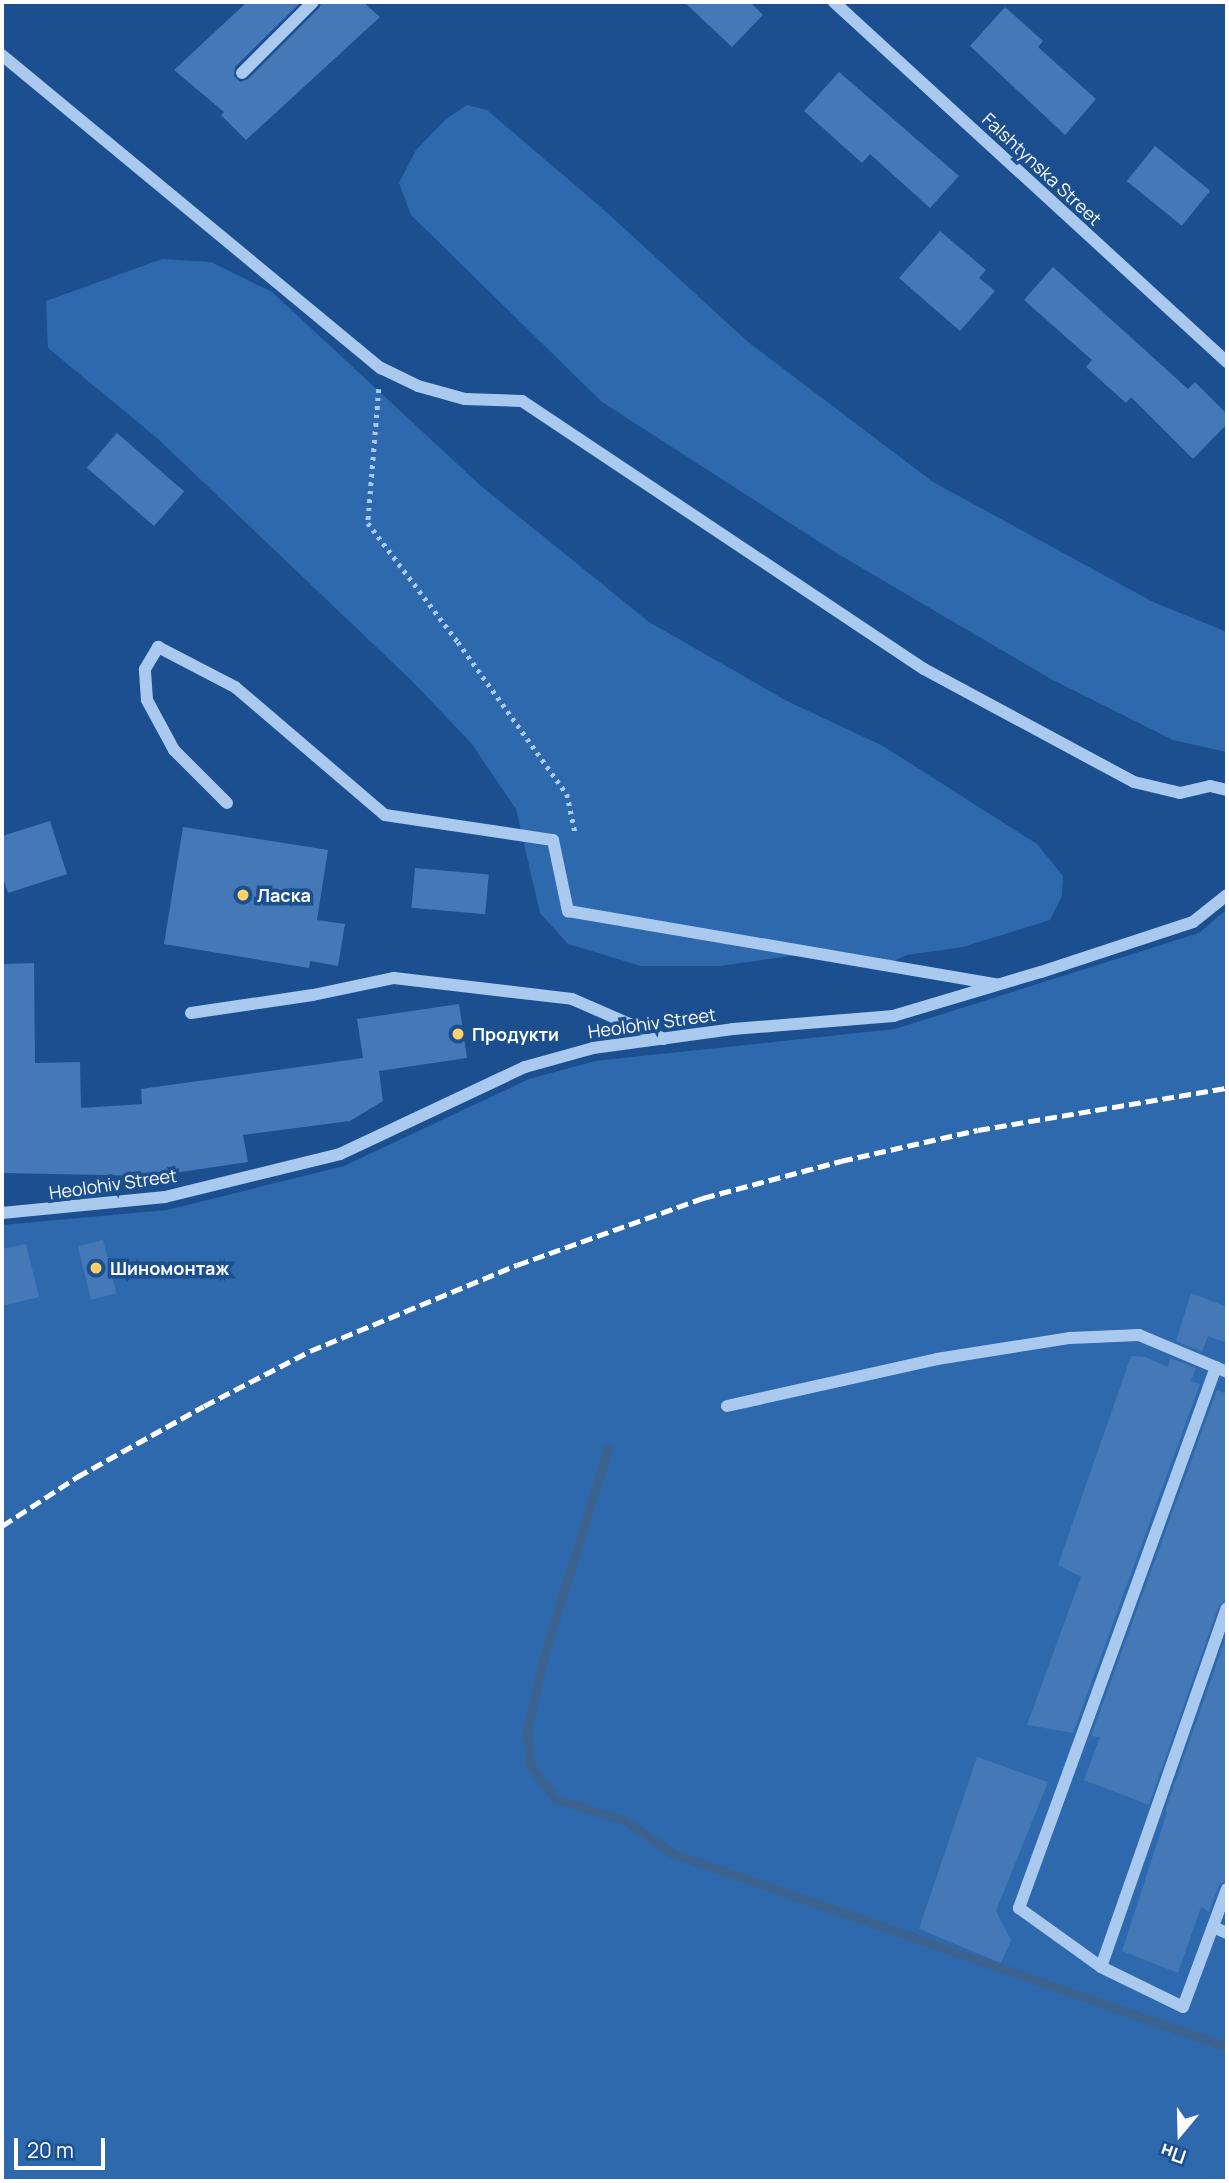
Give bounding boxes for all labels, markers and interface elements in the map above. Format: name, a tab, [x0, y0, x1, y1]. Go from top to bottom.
street label: Falshtynska Street	[978, 108, 1106, 230]
place label: Ласка	[257, 884, 311, 906]
marker: Ласка	[235, 887, 251, 903]
street label: Heolohiv Street	[587, 1003, 717, 1043]
place label: Продукти	[472, 1023, 559, 1045]
marker: Продукти	[450, 1026, 466, 1042]
street label: Heolohiv Street	[48, 1164, 178, 1204]
place label: Шиномонтаж	[110, 1257, 229, 1279]
marker: Шиномонтаж	[88, 1260, 104, 1276]
north arrow	[1145, 2099, 1215, 2169]
scale bar	[18, 2124, 108, 2168]
text: 20 m	[27, 2136, 74, 2164]
text: Пн	[1157, 2137, 1189, 2170]

